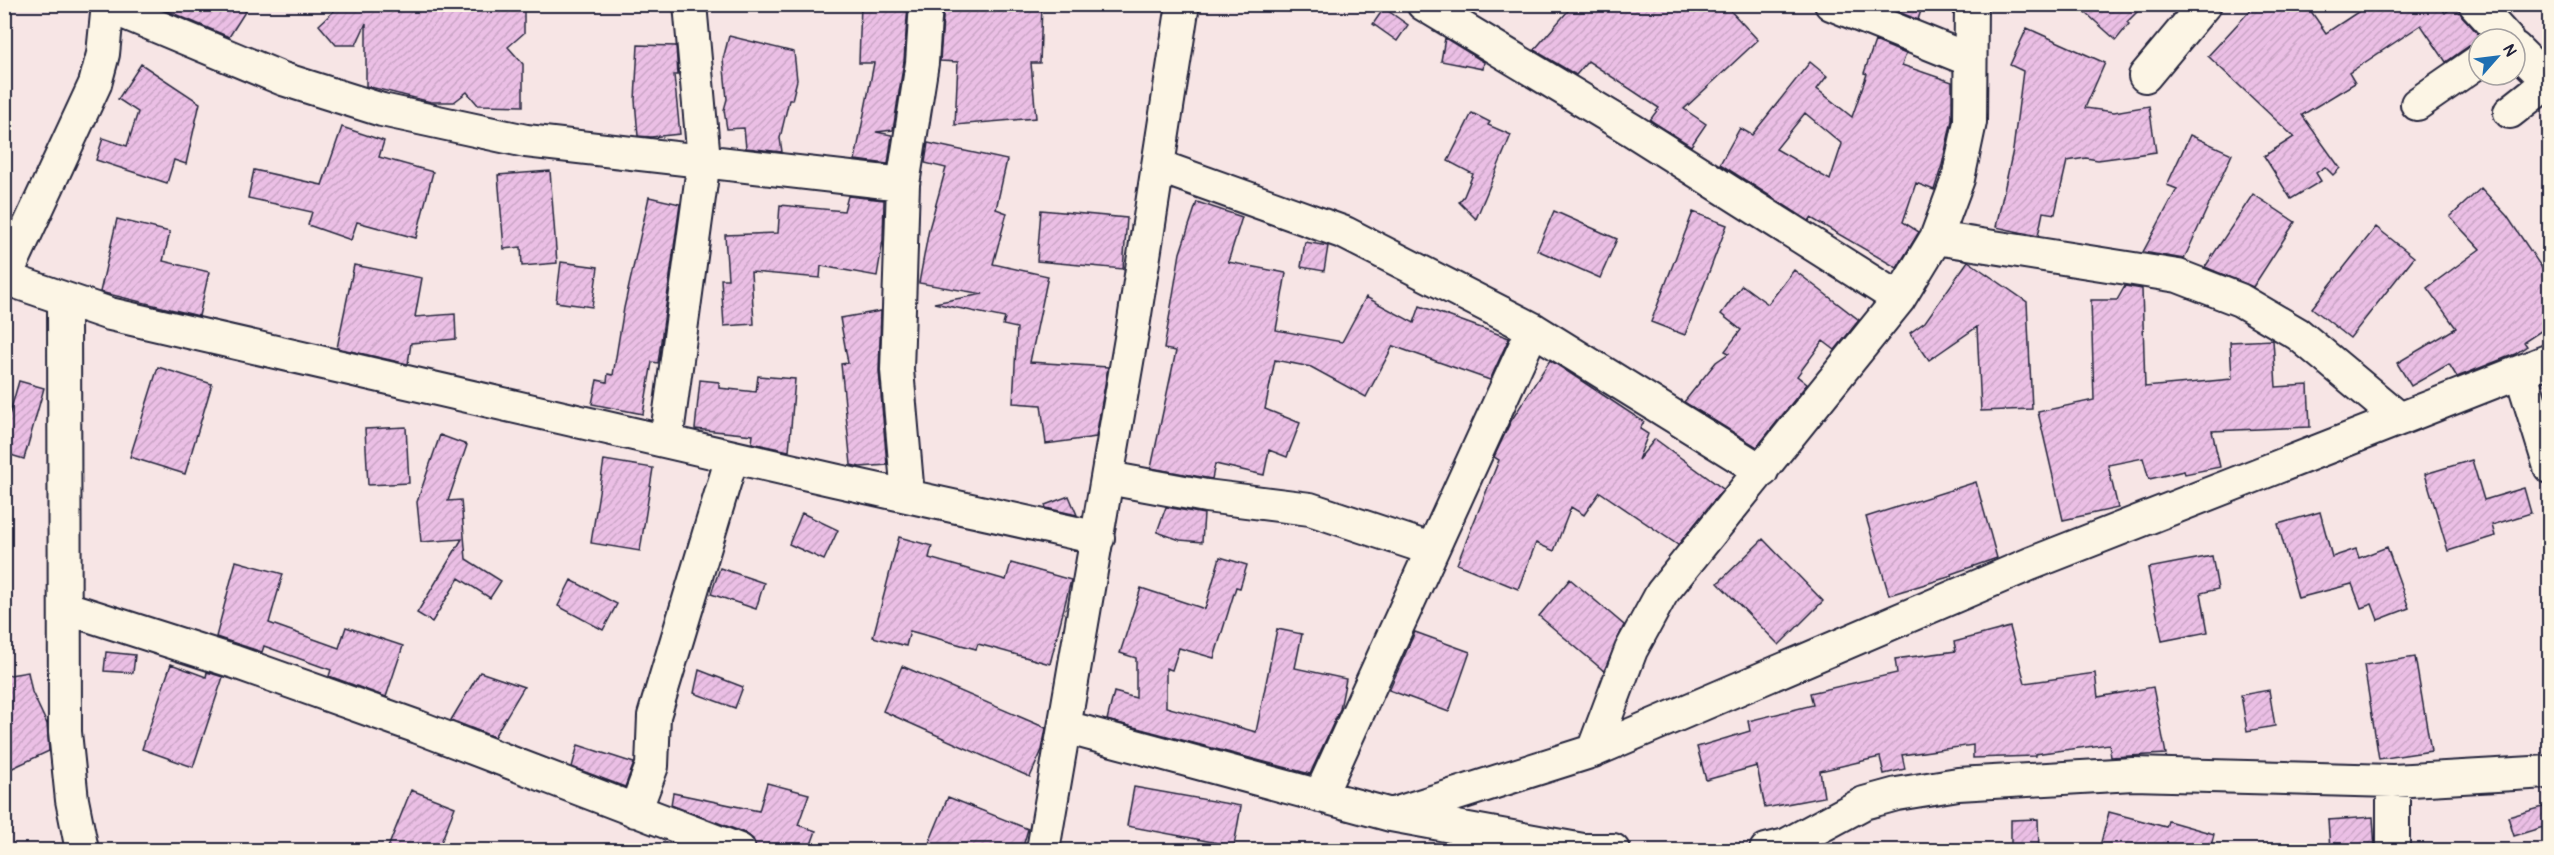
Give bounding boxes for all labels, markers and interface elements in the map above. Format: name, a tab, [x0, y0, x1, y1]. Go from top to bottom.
north arrow	[2467, 27, 2527, 87]
text: N	[2498, 41, 2521, 60]

